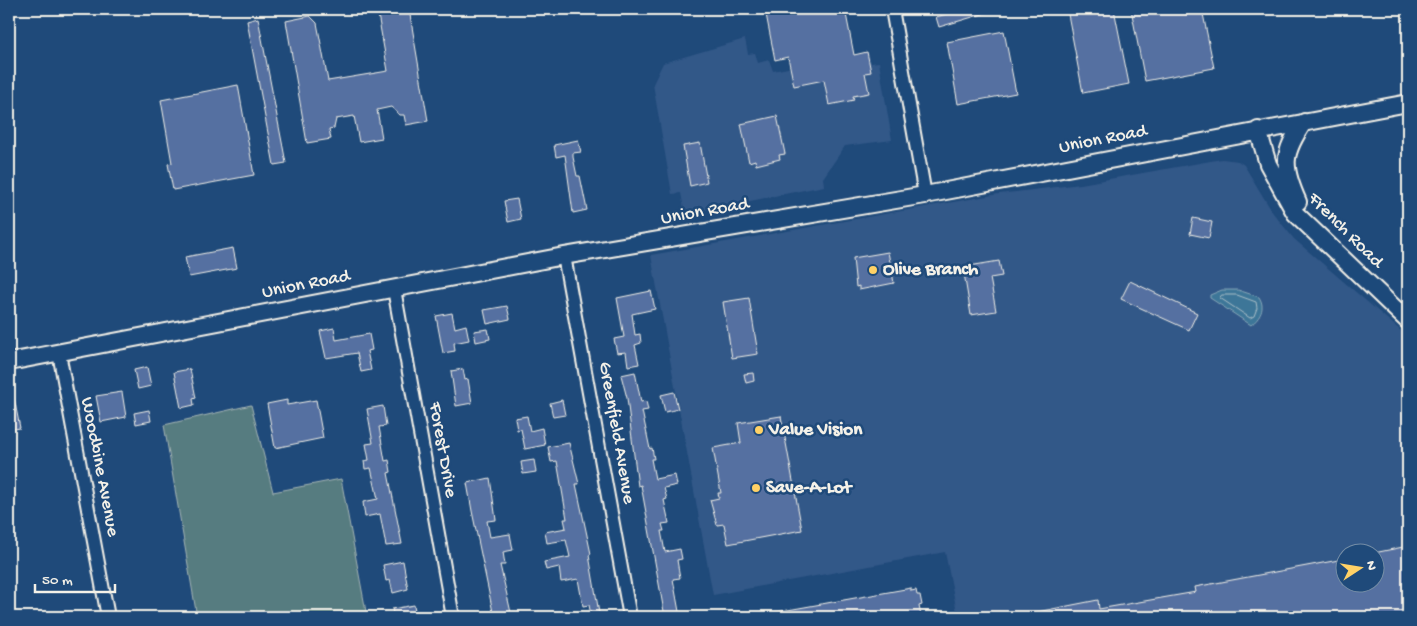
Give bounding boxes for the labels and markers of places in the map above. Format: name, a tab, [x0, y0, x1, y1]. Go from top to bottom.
place label: Olive Branch	[883, 259, 979, 282]
marker: Olive Branch	[867, 264, 879, 276]
place label: Value Vision	[768, 419, 863, 442]
marker: Value Vision	[753, 424, 765, 436]
place label: Save-A-Lot	[766, 477, 854, 500]
marker: Save-A-Lot	[750, 482, 762, 494]

